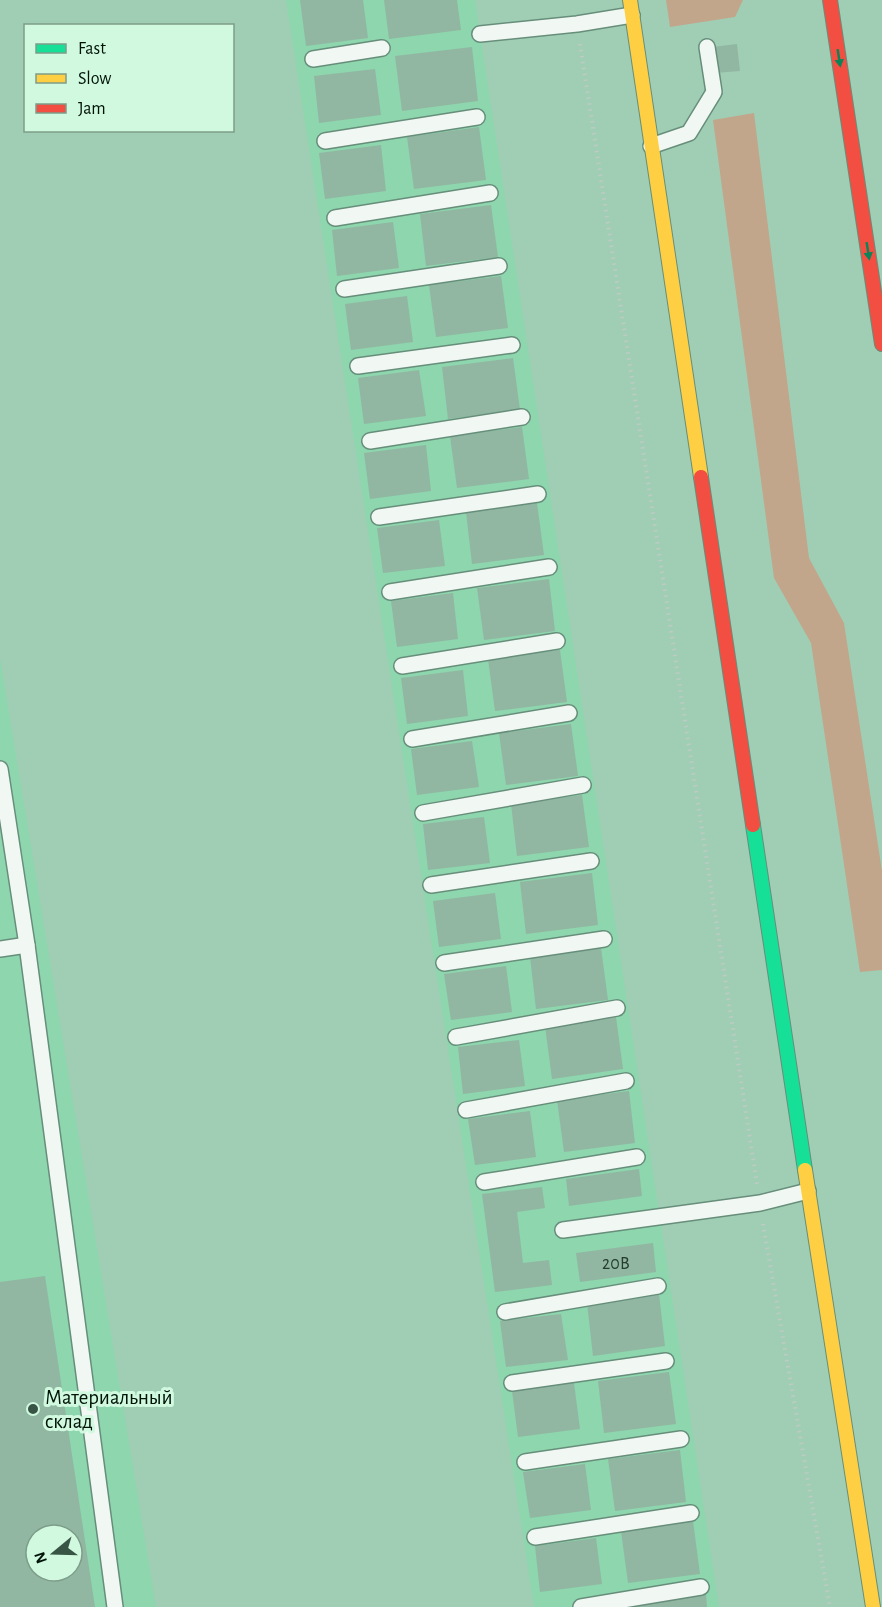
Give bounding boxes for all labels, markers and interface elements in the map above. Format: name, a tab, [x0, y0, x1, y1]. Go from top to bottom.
legend	[24, 24, 234, 132]
text: Fast	[78, 40, 106, 58]
one-way arrow	[834, 48, 843, 67]
text: Slow	[78, 70, 111, 88]
text: Jam	[78, 100, 106, 118]
one-way arrow	[863, 241, 872, 260]
house number: 20В	[602, 1255, 630, 1273]
place label: Материальный склад	[45, 1387, 173, 1432]
marker: Материальный склад	[26, 1402, 40, 1416]
north arrow	[24, 1523, 84, 1583]
text: N	[31, 1550, 50, 1565]

